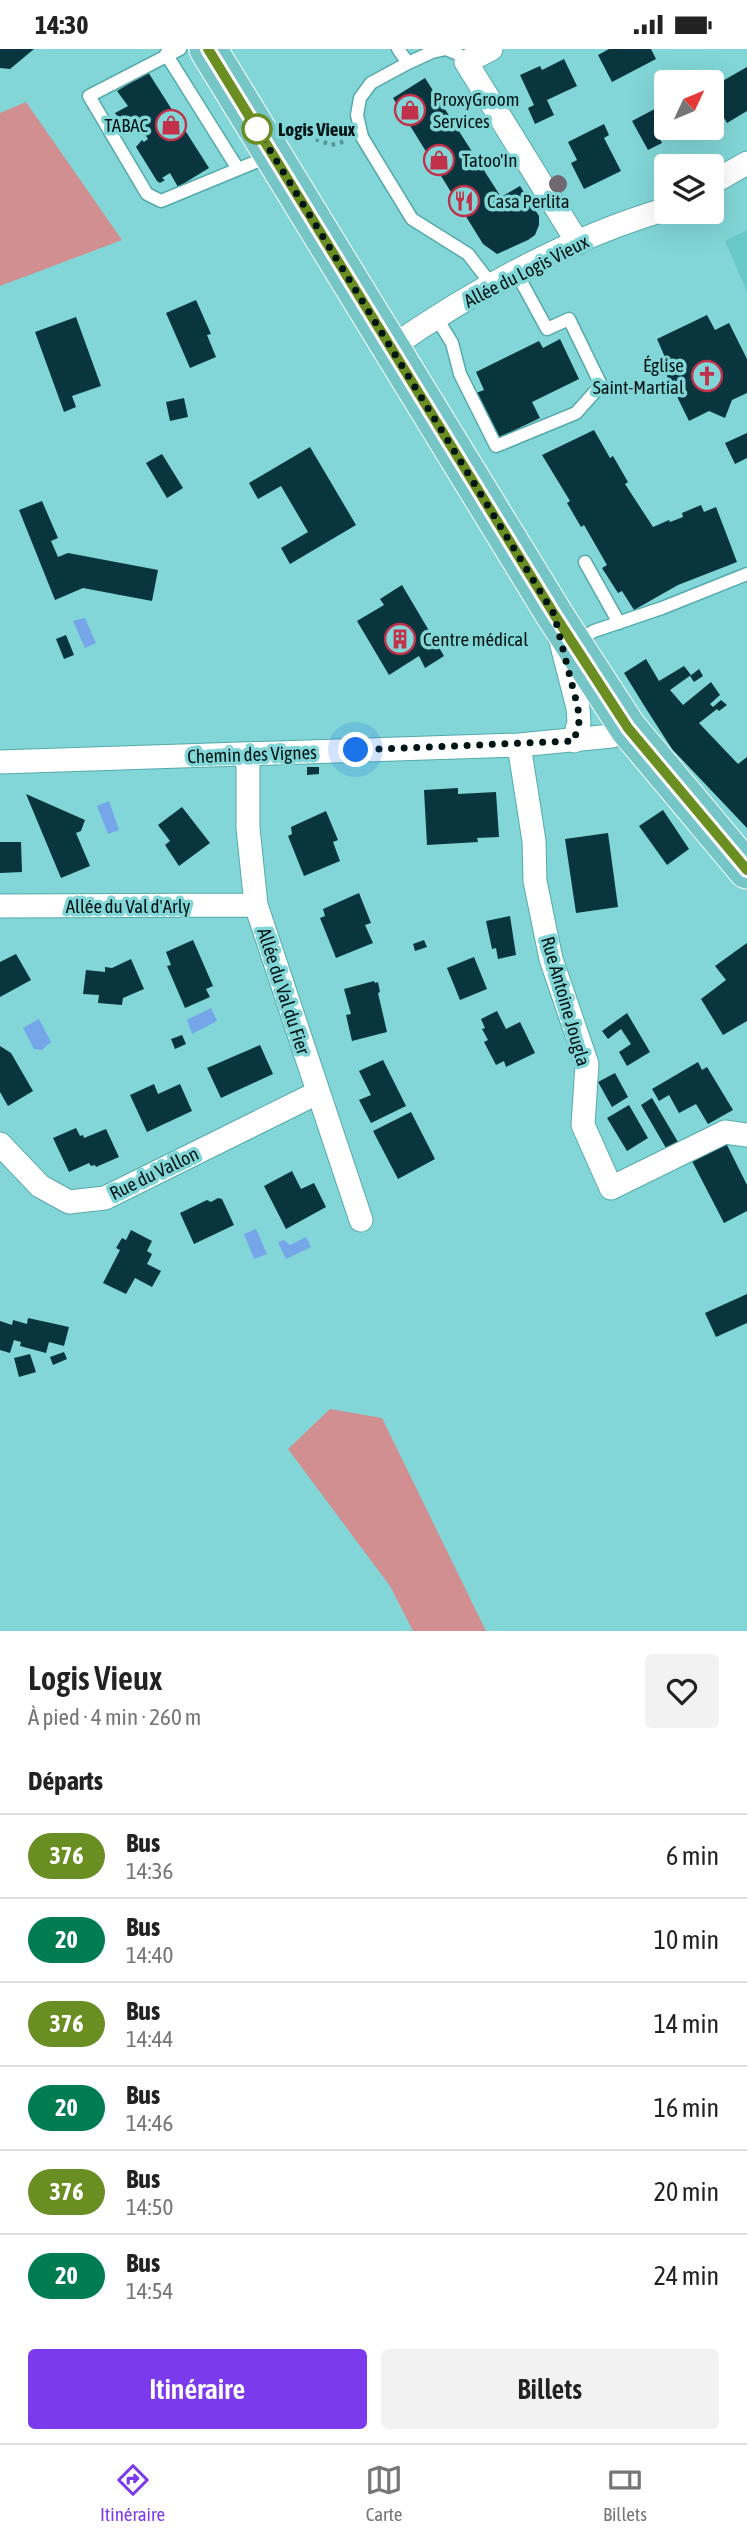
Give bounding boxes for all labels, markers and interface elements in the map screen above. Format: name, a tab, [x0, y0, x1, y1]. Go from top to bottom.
text: 14:30	[35, 10, 89, 40]
north arrow	[654, 70, 724, 140]
map controls	[654, 70, 724, 224]
place label: ProxyGroom Services	[433, 88, 519, 132]
shop icon: ProxyGroom Services	[393, 93, 427, 127]
shop icon: TABAC	[154, 108, 188, 142]
place label: TABAC	[104, 114, 148, 136]
marker: Logis Vieux	[242, 114, 272, 144]
place label: Logis Vieux	[278, 118, 356, 140]
shop icon: Tatoo'In	[422, 143, 456, 177]
place label: Tatoo'In	[462, 149, 517, 171]
button: layers	[654, 154, 724, 224]
restaurant icon: Casa Perlita	[447, 184, 481, 218]
place label: Casa Perlita	[487, 190, 570, 212]
street label: Allée du Logis Vieux	[460, 230, 592, 312]
place label: Église Saint-Martial	[593, 354, 684, 398]
church icon: Église Saint-Martial	[690, 359, 724, 393]
building icon: Centre médical	[383, 622, 417, 656]
place label: Centre médical	[423, 628, 528, 650]
your location	[338, 732, 373, 767]
street label: Chemin des Vignes	[187, 741, 317, 767]
street label: Allée du Val d'Arly	[66, 895, 190, 917]
street label: Allée du Val du Fier	[253, 925, 315, 1058]
street label: Rue Antoine Jougla	[537, 934, 595, 1068]
street label: Rue du Vallon	[106, 1142, 202, 1204]
button: heart	[645, 1654, 719, 1728]
text: Logis Vieux	[28, 1659, 162, 1697]
text: À pied · 4 min · 260 m	[28, 1704, 201, 1730]
text: Départs	[28, 1766, 103, 1796]
text: Bus	[126, 1828, 160, 1858]
text: 6 min	[666, 1841, 719, 1871]
text: 376	[50, 1842, 83, 1869]
text: 14:36	[126, 1858, 173, 1884]
text: Bus	[126, 1912, 160, 1942]
text: 10 min	[654, 1925, 719, 1955]
text: 20	[55, 1926, 78, 1953]
text: 14:40	[126, 1942, 173, 1968]
text: Bus	[126, 1996, 160, 2026]
text: 14 min	[654, 2009, 719, 2039]
text: 376	[50, 2010, 83, 2037]
text: 14:44	[126, 2026, 173, 2052]
text: Bus	[126, 2080, 160, 2110]
text: 16 min	[654, 2093, 719, 2123]
text: 20	[55, 2094, 78, 2121]
text: 14:46	[126, 2110, 173, 2136]
text: Bus	[126, 2164, 160, 2194]
text: 20 min	[654, 2177, 719, 2207]
text: 376	[50, 2178, 83, 2205]
text: 14:50	[126, 2194, 173, 2220]
text: Bus	[126, 2248, 160, 2278]
text: 24 min	[654, 2261, 719, 2291]
text: 20	[55, 2262, 78, 2289]
text: 14:54	[126, 2278, 173, 2304]
button: Itinéraire	[28, 2349, 367, 2429]
button: Billets	[381, 2349, 719, 2429]
tab: Itinéraire	[100, 2461, 165, 2525]
tab: Carte	[365, 2461, 403, 2525]
tab: Billets	[603, 2461, 647, 2525]

